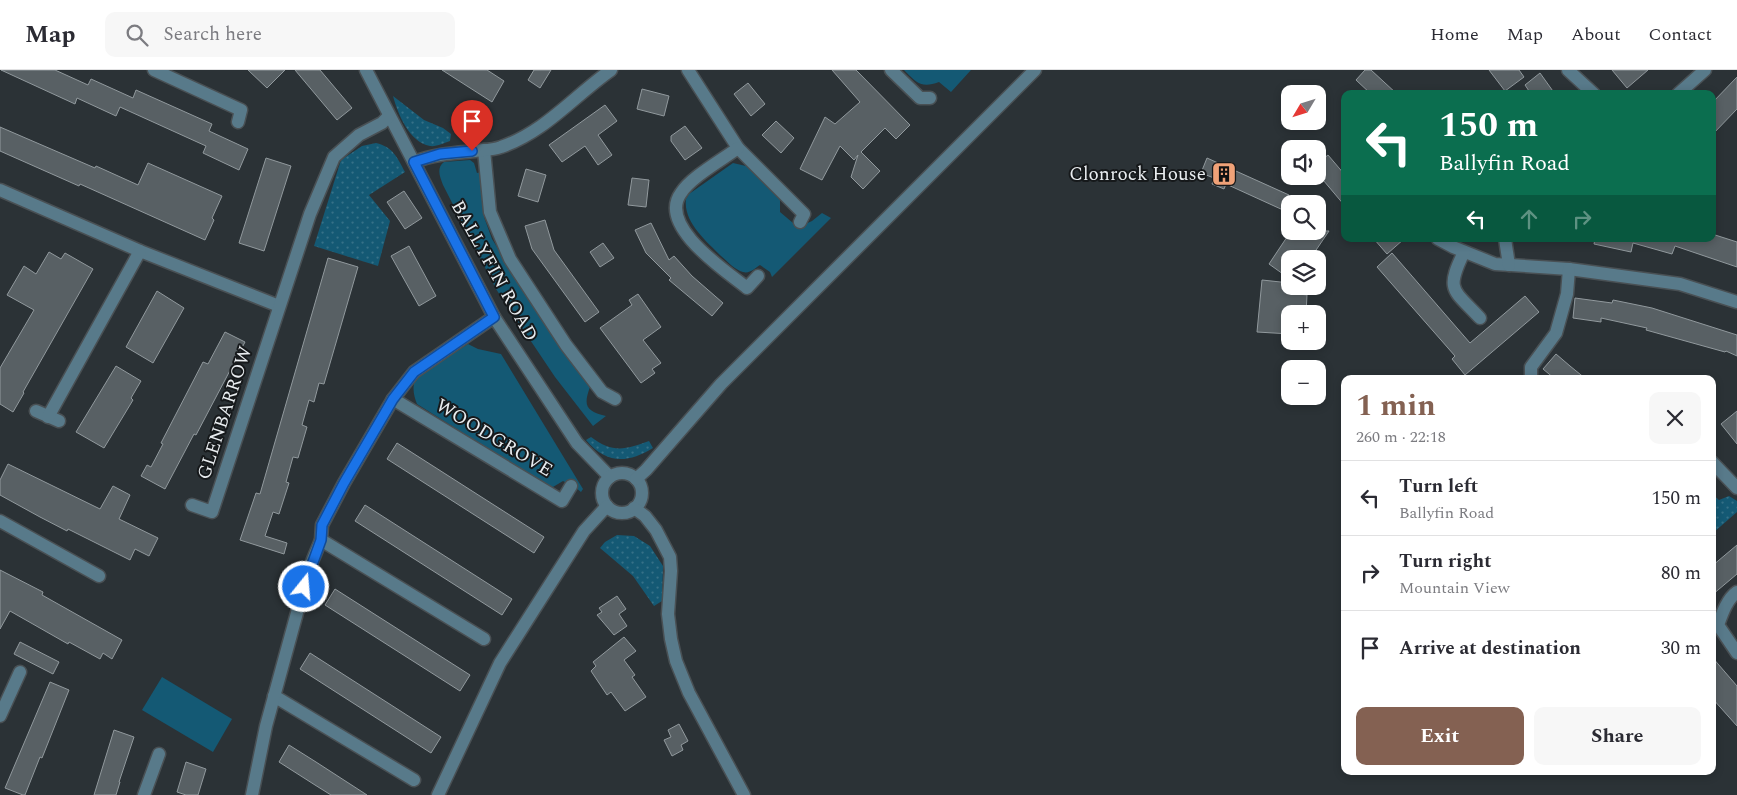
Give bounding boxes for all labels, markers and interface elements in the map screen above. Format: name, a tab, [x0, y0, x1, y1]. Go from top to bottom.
search box	[105, 12, 455, 57]
text: Map	[25, 17, 75, 53]
text: Search here	[163, 20, 262, 49]
icon: search	[123, 21, 151, 49]
text: Home	[1430, 21, 1479, 48]
text: Map	[1507, 21, 1543, 48]
text: About	[1571, 21, 1621, 48]
text: Contact	[1649, 21, 1712, 48]
north arrow	[1281, 85, 1326, 130]
map controls	[1281, 85, 1326, 405]
text: 150 m	[1439, 99, 1538, 152]
pin	[451, 100, 493, 151]
icon: arrive	[458, 107, 486, 135]
icon: left	[1356, 110, 1421, 175]
button: sound	[1281, 140, 1326, 185]
text: Ballyfin Road	[1439, 147, 1570, 180]
place label: Clonrock House	[1069, 160, 1206, 189]
building icon: Clonrock House	[1211, 161, 1237, 187]
street label: BALLYFIN ROAD	[443, 195, 545, 347]
button: search	[1281, 195, 1326, 240]
icon: left	[1462, 205, 1490, 233]
icon: ahead	[1515, 205, 1543, 233]
icon: right	[1568, 205, 1596, 233]
button: layers	[1281, 250, 1326, 295]
button: +	[1281, 305, 1326, 350]
street label: GLENBARROW	[190, 342, 260, 484]
button: −	[1281, 360, 1326, 405]
text: 1 min	[1356, 383, 1436, 429]
street label: WOODGROVE	[430, 391, 558, 485]
button: close	[1649, 392, 1701, 444]
text: 260 m · 22:18	[1356, 425, 1446, 449]
text: Turn left	[1399, 472, 1478, 501]
icon: left	[1356, 484, 1384, 512]
text: 150 m	[1651, 484, 1701, 513]
text: Ballyfin Road	[1399, 501, 1494, 525]
text: Turn right	[1399, 547, 1492, 576]
icon: right	[1356, 559, 1384, 587]
text: 80 m	[1661, 559, 1701, 588]
position arrow	[277, 560, 329, 612]
text: Mountain View	[1399, 576, 1510, 600]
icon: arrive	[1356, 634, 1384, 662]
text: Arrive at destination	[1399, 634, 1581, 663]
text: 30 m	[1661, 634, 1701, 663]
button: Exit	[1356, 707, 1524, 765]
button: Share	[1534, 707, 1701, 765]

